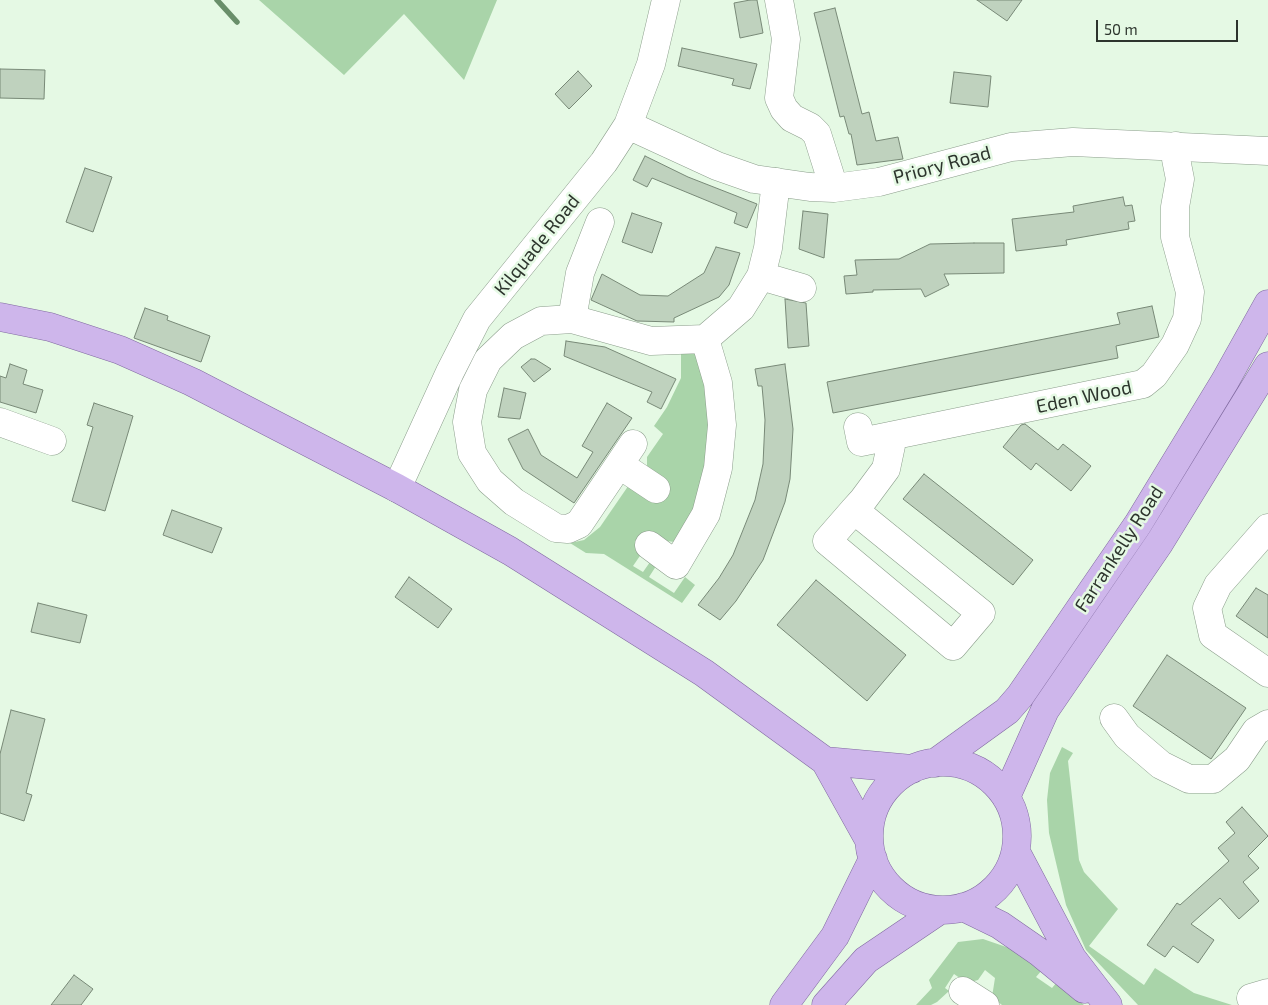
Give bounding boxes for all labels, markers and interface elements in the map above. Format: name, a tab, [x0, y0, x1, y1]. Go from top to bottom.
scale bar	[1098, 10, 1240, 42]
text: 50 m	[1104, 20, 1138, 38]
street label: Priory Road	[891, 141, 993, 189]
street label: Kilquade Road	[490, 190, 584, 300]
street label: Eden Wood	[1034, 376, 1134, 418]
street label: Farrankelly Road	[1070, 482, 1168, 616]

